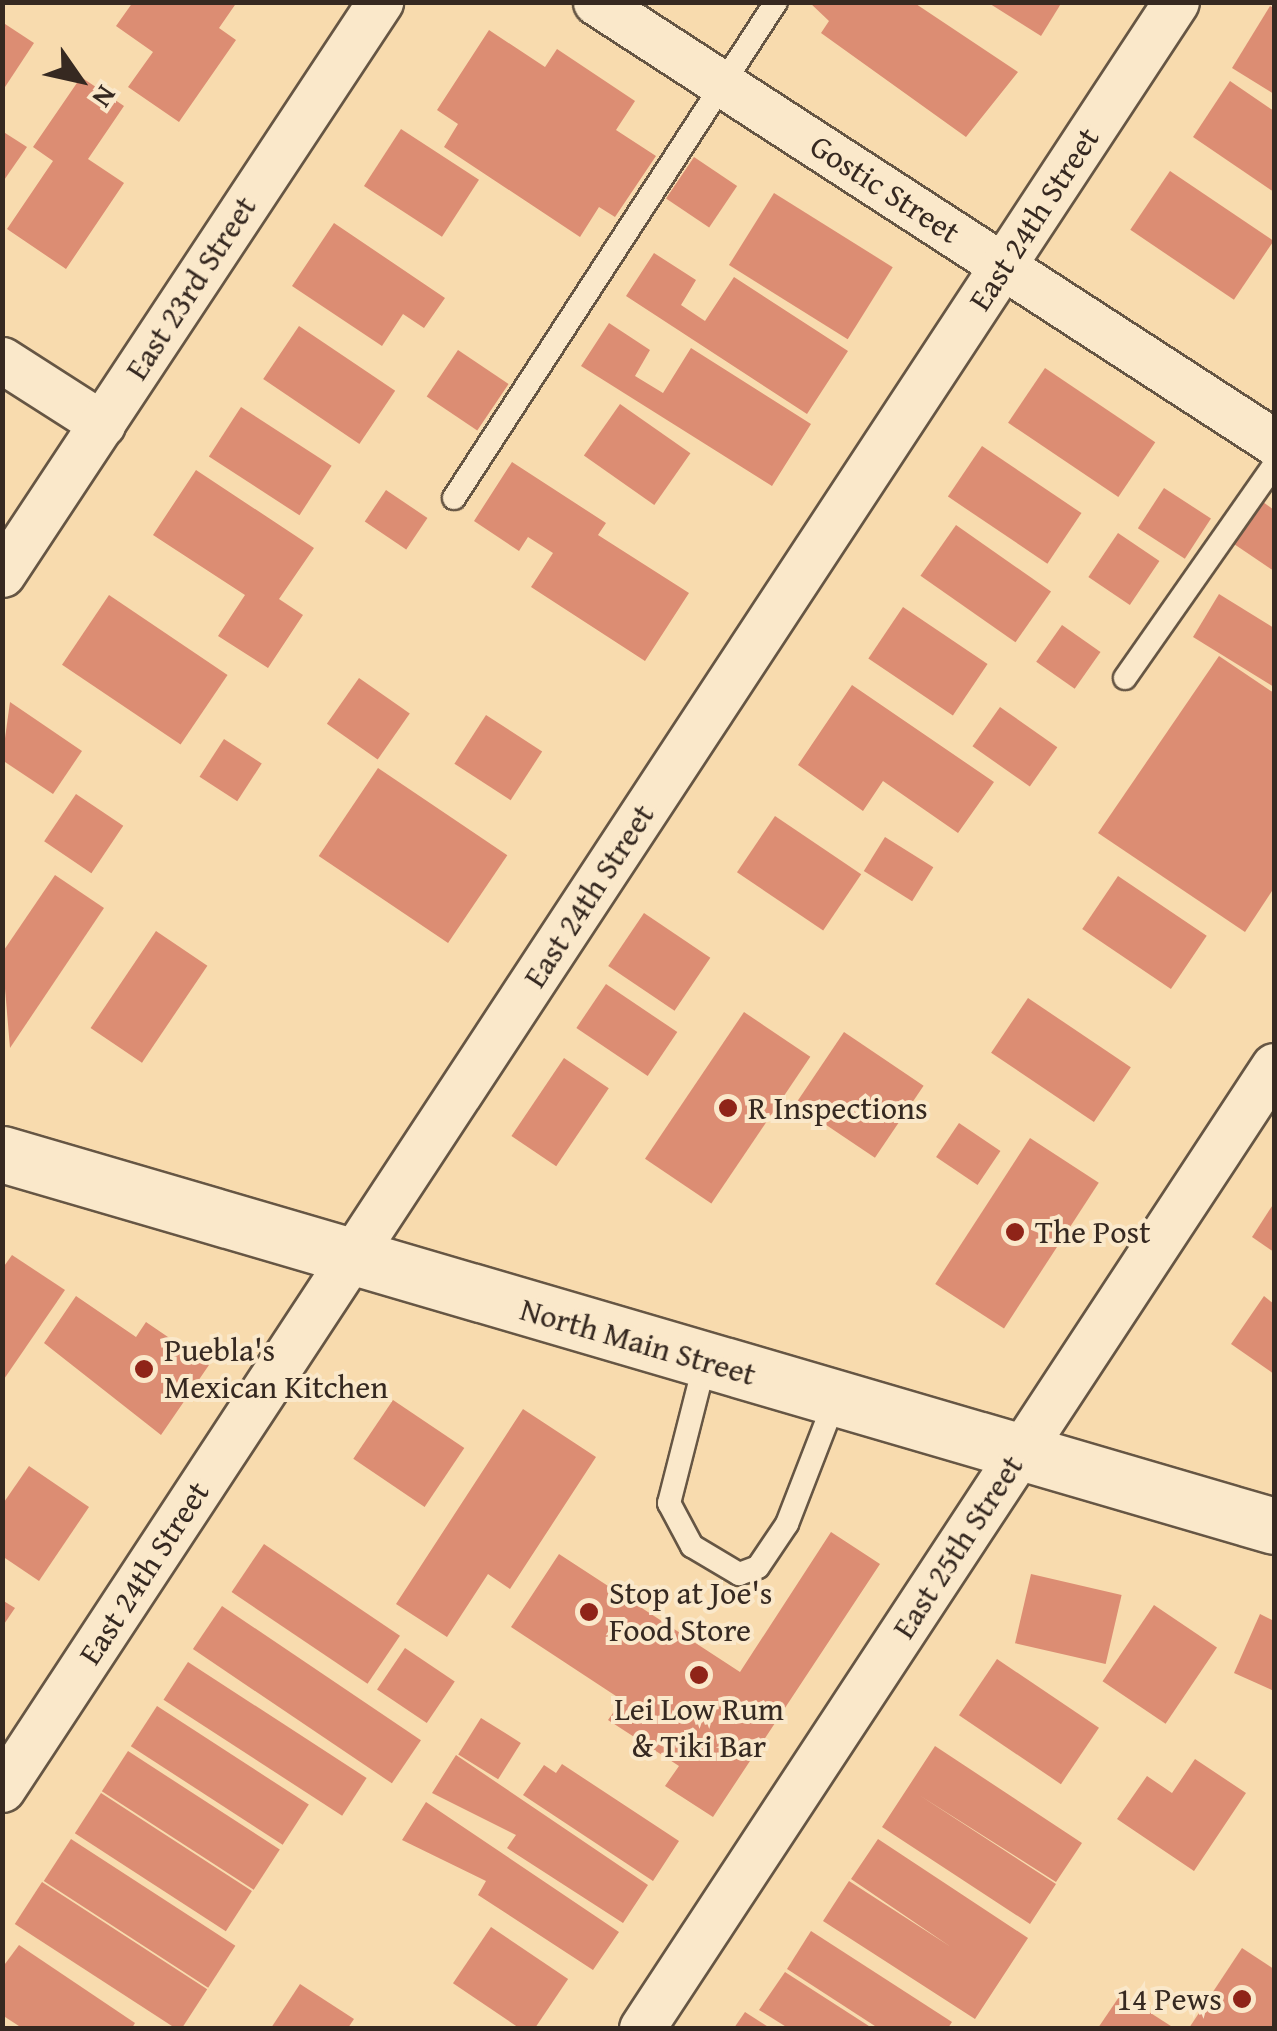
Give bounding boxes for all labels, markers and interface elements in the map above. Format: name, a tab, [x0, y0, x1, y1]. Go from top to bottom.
north arrow	[30, 30, 130, 130]
text: N	[83, 78, 128, 116]
street label: East 24th Street	[961, 120, 1107, 318]
street label: Gostic Street	[803, 127, 967, 251]
street label: East 23rd Street	[117, 189, 265, 387]
street label: East 24th Street	[516, 797, 662, 995]
place label: R Inspections	[748, 1089, 928, 1127]
marker: R Inspections	[717, 1097, 739, 1119]
place label: The Post	[1035, 1213, 1150, 1251]
marker: The Post	[1004, 1221, 1026, 1243]
street label: North Main Street	[516, 1290, 760, 1394]
place label: Puebla's Mexican Kitchen	[164, 1332, 388, 1407]
marker: Puebla's Mexican Kitchen	[133, 1358, 155, 1380]
street label: East 25th Street	[885, 1448, 1031, 1646]
street label: East 24th Street	[71, 1474, 217, 1672]
place label: Stop at Joe's Food Store	[609, 1575, 772, 1650]
marker: Stop at Joe's Food Store	[578, 1601, 600, 1623]
marker: Lei Low Rum & Tiki Bar	[688, 1664, 710, 1686]
place label: Lei Low Rum & Tiki Bar	[614, 1691, 784, 1766]
place label: 14 Pews	[1116, 1980, 1222, 2018]
marker: 14 Pews	[1231, 1988, 1253, 2010]

